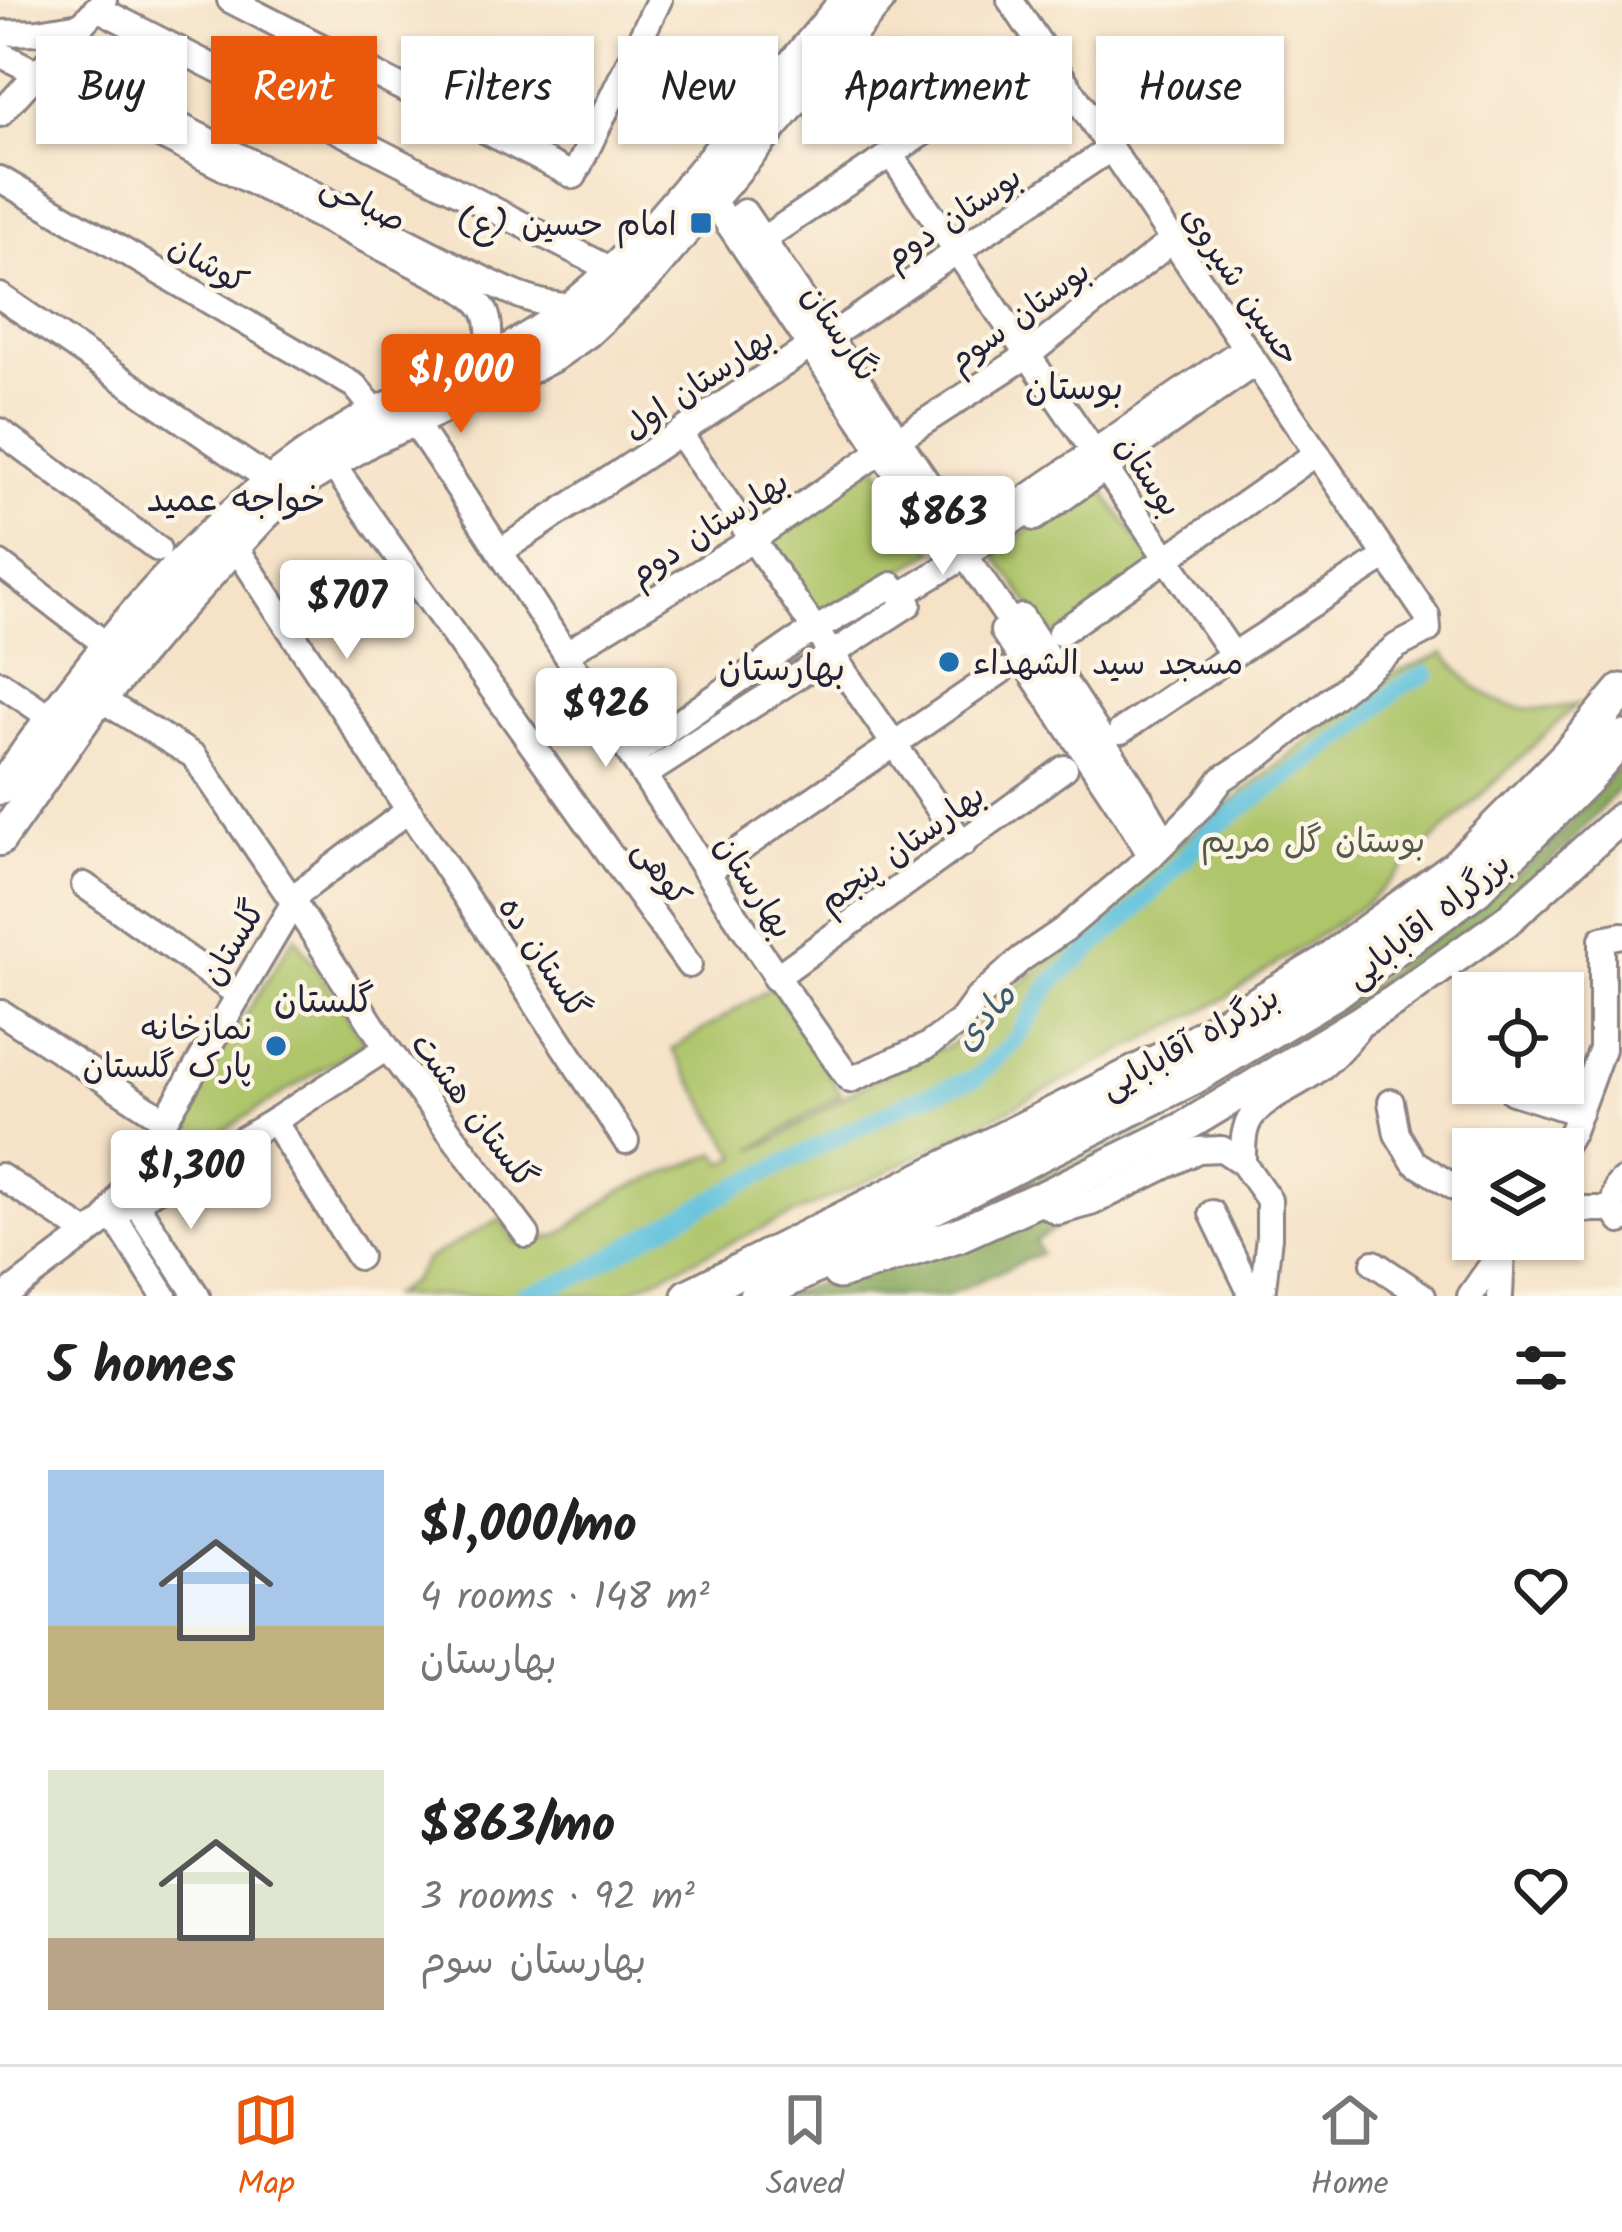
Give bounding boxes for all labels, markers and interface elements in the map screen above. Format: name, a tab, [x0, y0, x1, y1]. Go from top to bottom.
chip: Buy	[36, 36, 187, 144]
chip: Rent	[211, 36, 377, 144]
chip: Filters	[401, 36, 594, 144]
chip: New	[618, 36, 778, 144]
chip: Apartment	[802, 36, 1072, 144]
chip: House	[1096, 36, 1284, 144]
street label: بوستان دوم	[874, 153, 1034, 285]
street label: صباحی	[310, 161, 414, 249]
street label: حسین شیروی	[1166, 196, 1313, 378]
place label: امام حسین (ع)	[456, 200, 677, 253]
marker: امام حسین (ع)	[688, 210, 714, 236]
street label: کوشان	[157, 222, 257, 310]
street label: بوستان سوم	[937, 248, 1103, 388]
street label: نگارستان	[786, 274, 890, 394]
street label: بهارستان اول	[613, 314, 787, 456]
pin: $1,000	[363, 334, 559, 436]
text: $1,000	[408, 342, 514, 404]
district label: بوستان	[1025, 361, 1123, 418]
street label: بوستان	[1100, 425, 1194, 529]
street label: بهارستان دوم	[619, 458, 801, 602]
district label: خواجه عمید	[147, 473, 326, 530]
pin: $863	[872, 476, 1014, 578]
text: $863	[899, 484, 987, 546]
pin: $707	[276, 560, 418, 662]
text: $707	[307, 568, 387, 630]
place label: مسجد سید الشهداء	[973, 639, 1243, 692]
district label: بهارستان	[719, 642, 845, 699]
marker: مسجد سید الشهداء	[936, 649, 962, 675]
pin: $926	[535, 668, 677, 770]
text: $926	[563, 676, 649, 738]
street label: بهارستان پنجم	[808, 771, 998, 929]
park label: بوستان گل مریم	[1201, 817, 1425, 870]
street label: بهارستان	[698, 825, 806, 951]
street label: کوهی	[617, 829, 703, 919]
street label: بزرگراه اقابابایی	[1335, 840, 1524, 1004]
street label: گلستان ده	[482, 887, 602, 1031]
street label: گلستان	[189, 891, 281, 997]
water label: مادی	[939, 971, 1032, 1066]
map controls	[1452, 972, 1584, 1260]
button: locate	[1452, 972, 1584, 1104]
street label: بزرگراه آقابابایی	[1091, 973, 1290, 1115]
district label: گلستان	[274, 974, 374, 1031]
place label: نمازخانه پارک گلستان	[82, 1004, 252, 1095]
street label: گلستان هشت	[395, 1022, 549, 1202]
marker: نمازخانه پارک گلستان	[263, 1033, 289, 1059]
button: layers	[1452, 1128, 1584, 1260]
pin: $1,300	[93, 1130, 289, 1232]
text: $1,300	[138, 1138, 244, 1200]
text: 5 homes	[48, 1328, 236, 1409]
icon: filters	[1508, 1335, 1574, 1401]
text: $1,000/mo	[420, 1487, 637, 1568]
icon: home	[144, 1518, 288, 1662]
icon: heart	[1508, 1557, 1574, 1623]
text: 4 rooms · 148 m²	[420, 1568, 709, 1630]
text: بهارستان	[420, 1632, 557, 1694]
text: $863/mo	[420, 1787, 615, 1868]
icon: home	[144, 1818, 288, 1962]
icon: heart	[1508, 1857, 1574, 1923]
text: 3 rooms · 92 m²	[420, 1868, 695, 1930]
text: بهارستان سوم	[420, 1932, 646, 1994]
tab: Map	[233, 2087, 299, 2212]
tab: Saved	[766, 2087, 844, 2212]
tab: Home	[1311, 2087, 1389, 2212]

